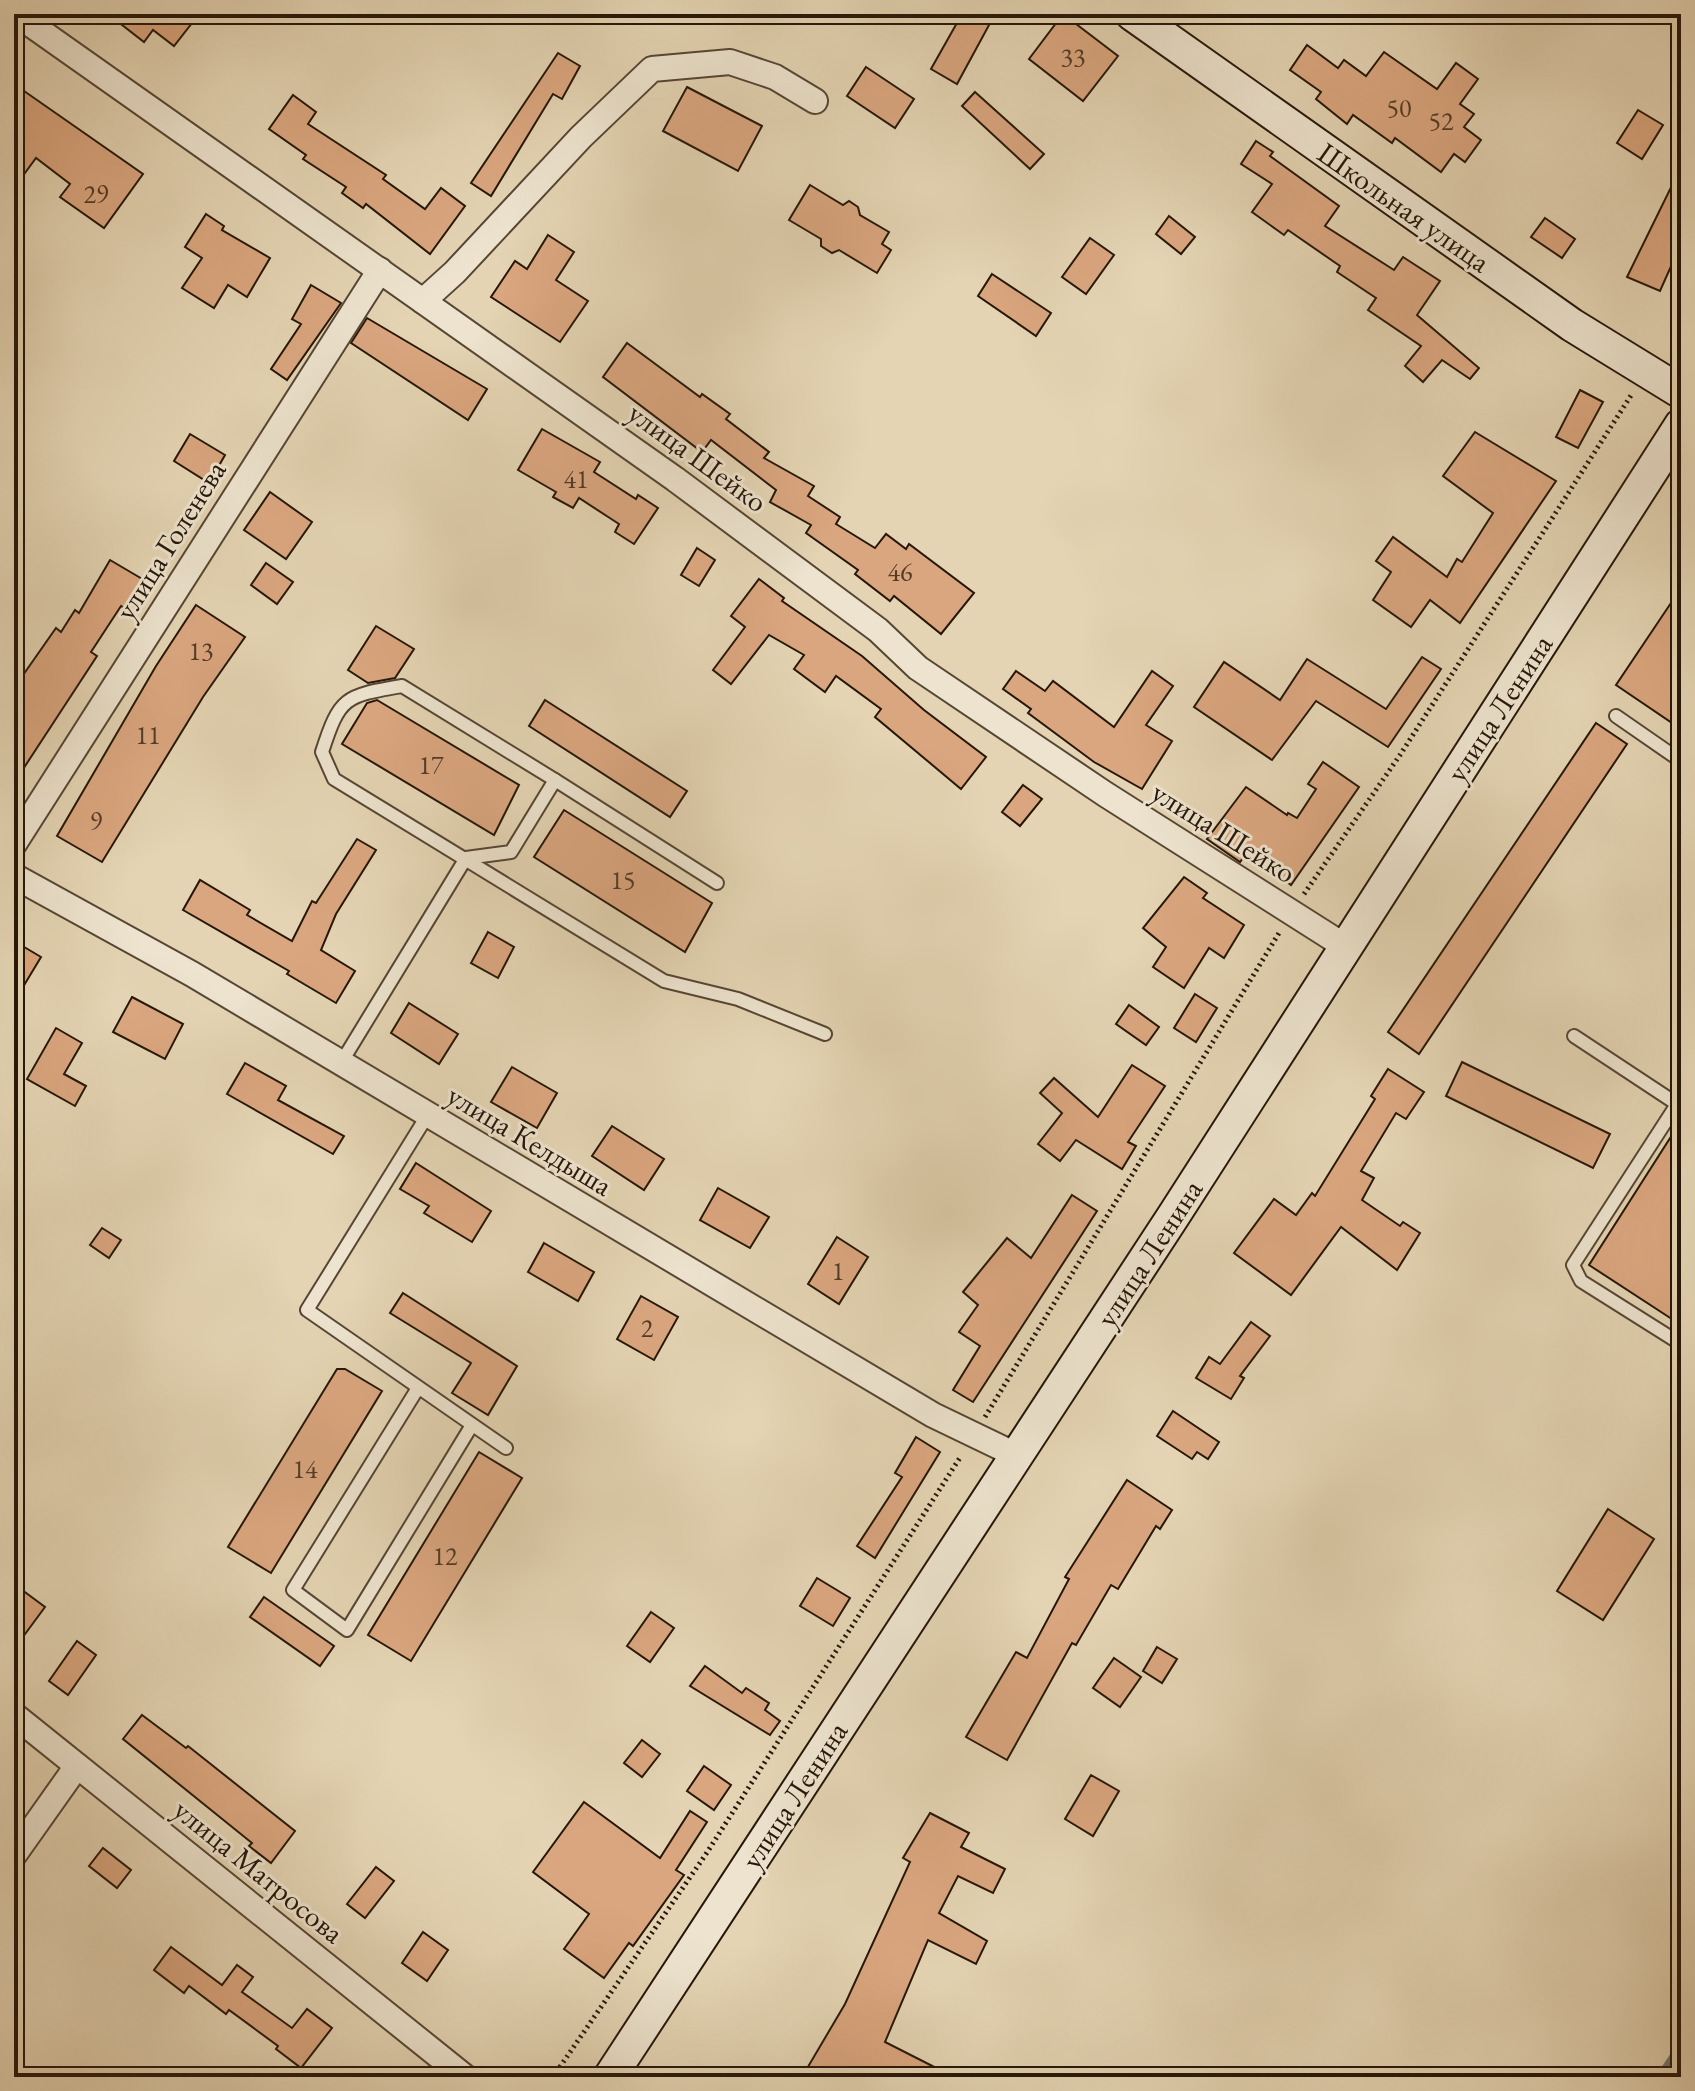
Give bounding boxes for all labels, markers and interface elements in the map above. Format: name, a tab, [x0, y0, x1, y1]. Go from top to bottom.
house number: 33	[1061, 40, 1085, 74]
house number: 50	[1387, 91, 1411, 125]
house number: 52	[1429, 104, 1454, 138]
street label: Школьная улица	[1310, 133, 1498, 281]
house number: 29	[84, 177, 109, 211]
street label: улица Шейко	[621, 393, 775, 521]
street label: улица Голенева	[105, 453, 235, 627]
house number: 41	[564, 462, 588, 496]
house number: 46	[888, 555, 912, 589]
street label: улица Ленина	[1437, 627, 1561, 789]
house number: 13	[189, 634, 213, 668]
house number: 11	[136, 718, 160, 752]
house number: 17	[419, 748, 444, 782]
street label: улица Шейко	[1144, 772, 1304, 892]
house number: 9	[90, 804, 103, 838]
house number: 15	[611, 863, 635, 897]
street label: улица Келдыша	[440, 1075, 620, 1205]
street label: улица Ленина	[1087, 1172, 1211, 1334]
house number: 1	[832, 1254, 844, 1288]
house number: 2	[641, 1311, 654, 1345]
house number: 14	[293, 1452, 318, 1486]
house number: 12	[433, 1539, 458, 1573]
street label: улица Ленина	[732, 1714, 856, 1876]
street label: улица Матросова	[166, 1790, 352, 1952]

